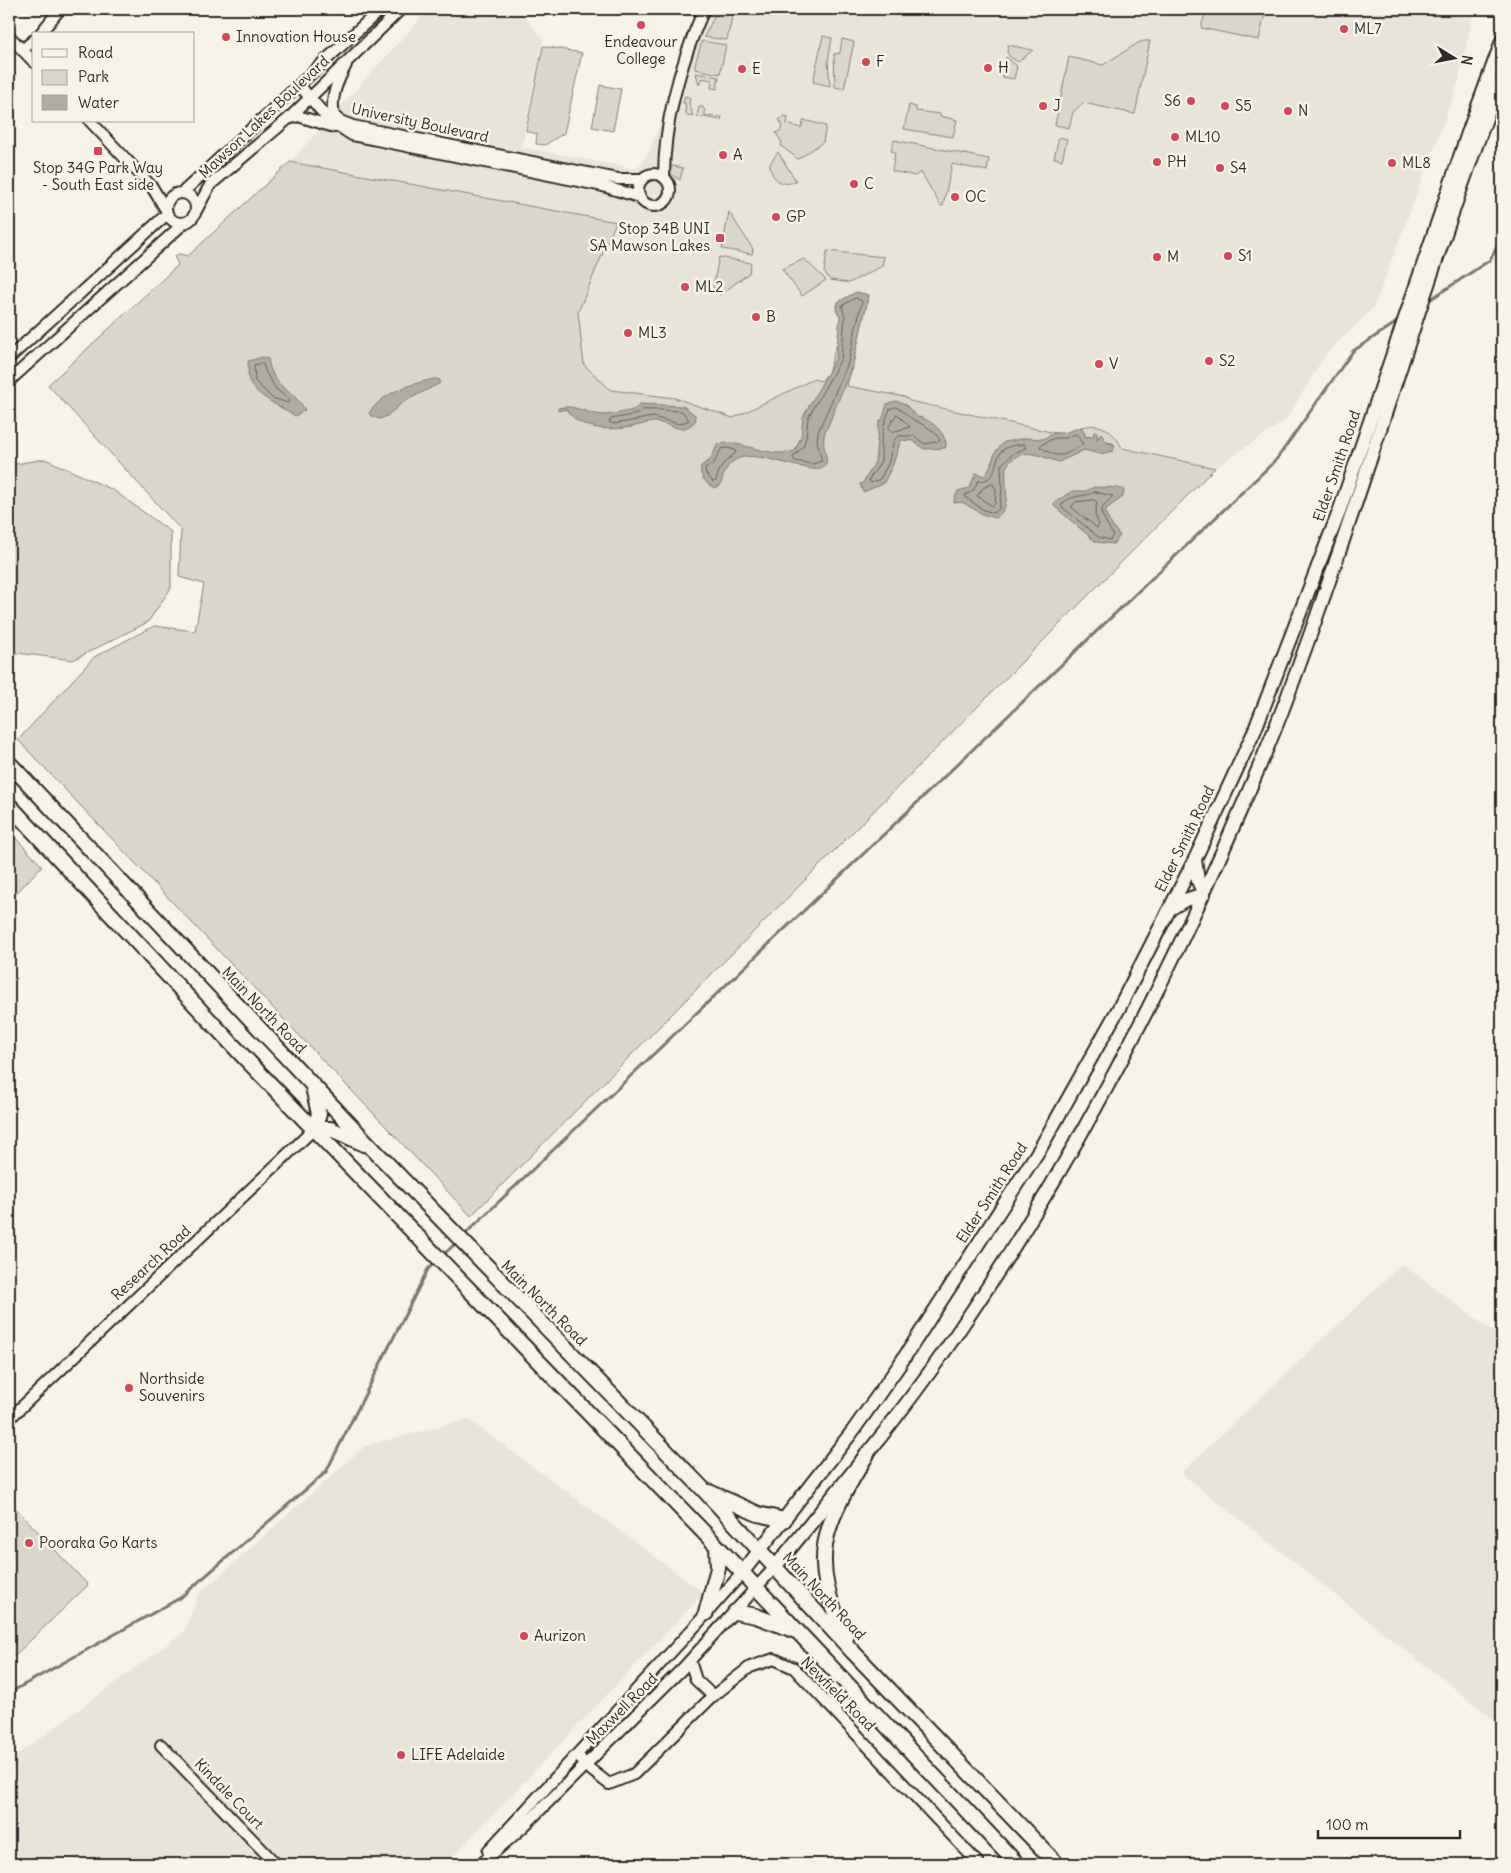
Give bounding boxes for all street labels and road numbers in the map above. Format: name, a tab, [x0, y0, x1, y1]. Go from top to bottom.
street label: Mawson Lakes Boulevard	[194, 51, 333, 182]
street label: University Boulevard	[350, 99, 491, 146]
street label: Elder Smith Road	[1309, 408, 1364, 524]
street label: Elder Smith Road	[1151, 782, 1219, 895]
street label: Main North Road	[218, 962, 311, 1057]
street label: Elder Smith Road	[952, 1139, 1031, 1247]
street label: Research Road	[107, 1221, 194, 1304]
street label: Main North Road	[498, 1256, 591, 1350]
street label: Main North Road	[779, 1548, 870, 1644]
street label: Newfield Road	[797, 1652, 880, 1735]
street label: Maxwell Road	[582, 1669, 661, 1748]
street label: Kindale Court	[191, 1754, 268, 1833]

